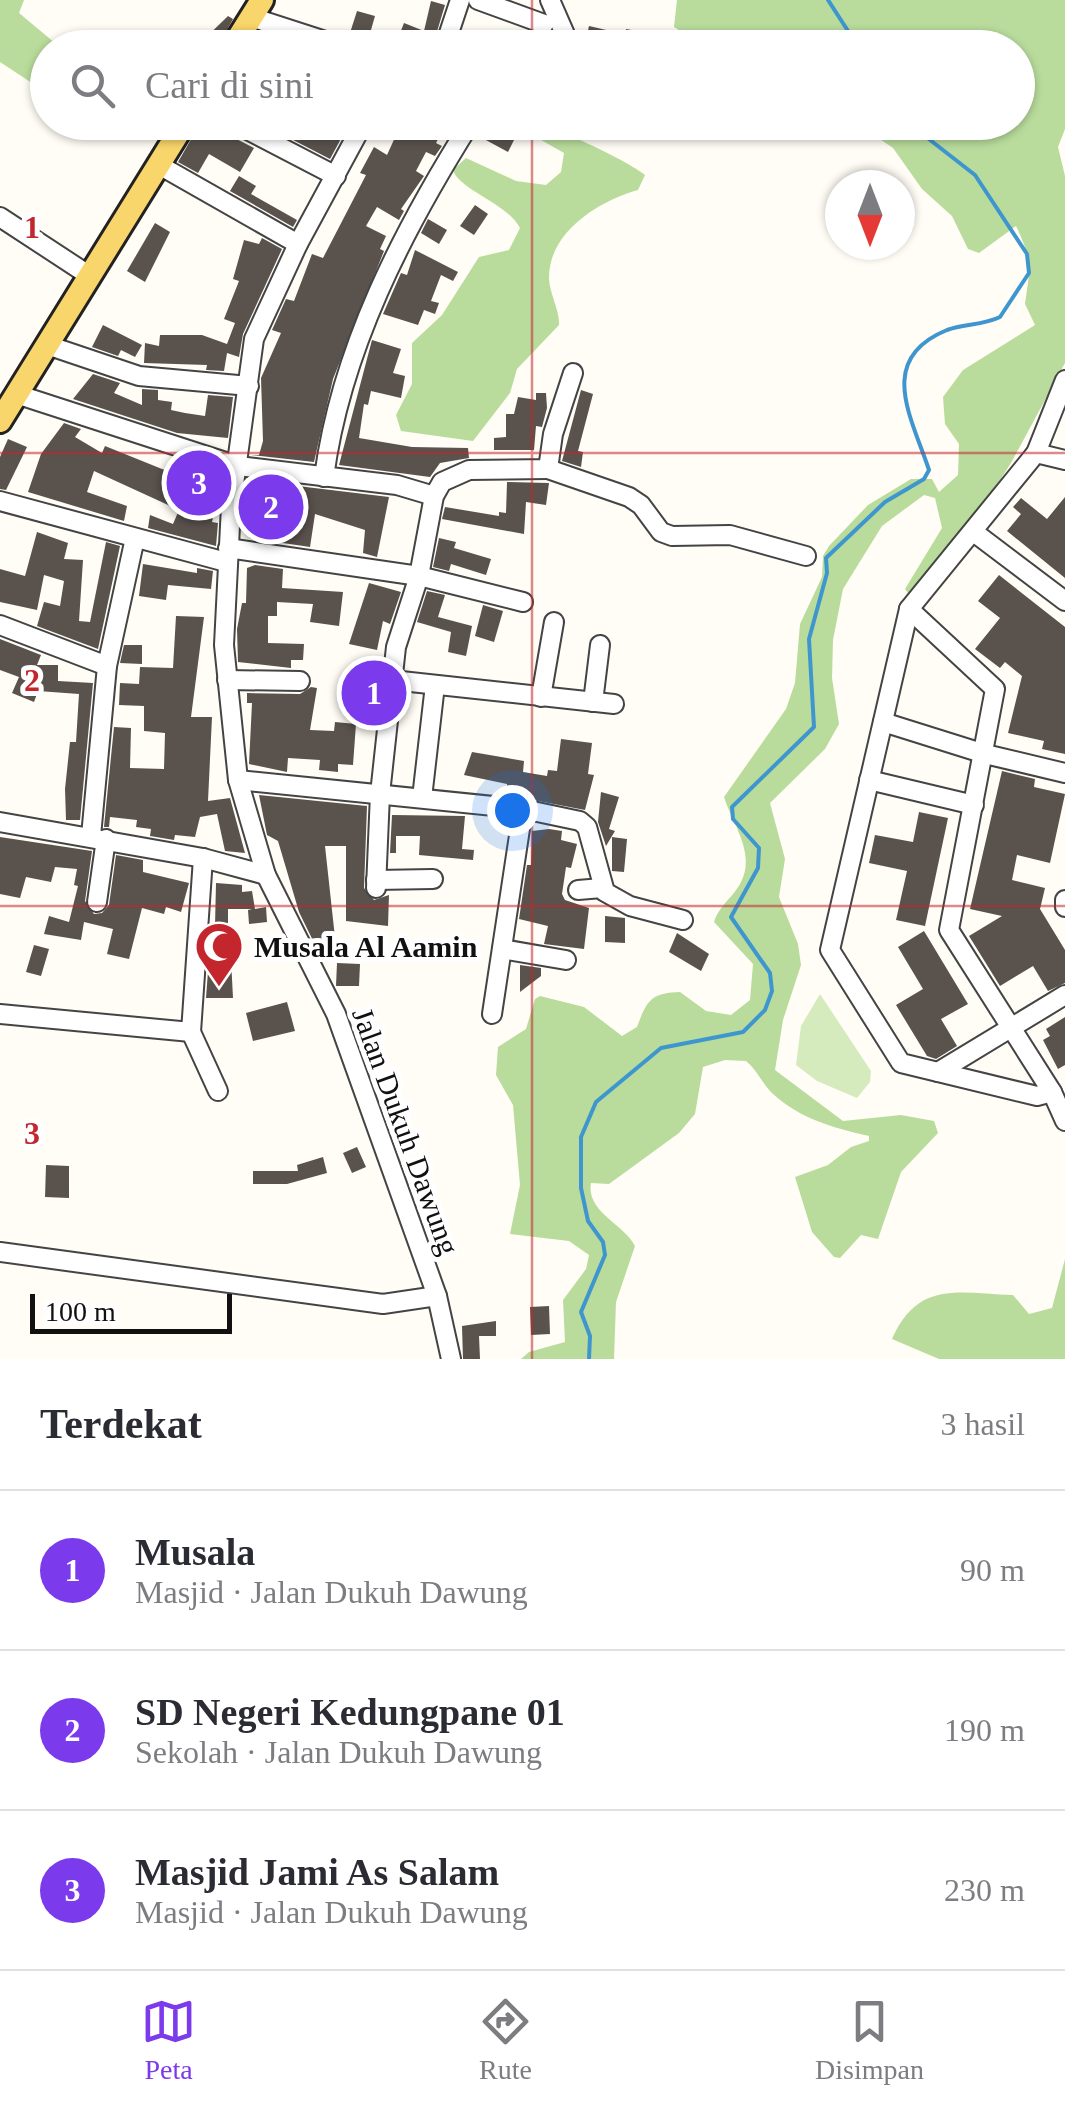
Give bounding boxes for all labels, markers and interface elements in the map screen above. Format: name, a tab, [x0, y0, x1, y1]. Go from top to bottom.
search box	[30, 30, 1035, 140]
icon: search	[65, 58, 120, 113]
text: Cari di sini	[145, 64, 314, 106]
north arrow	[825, 170, 915, 260]
text: 1	[24, 209, 40, 245]
pin: 3	[166, 446, 232, 520]
pin: 2	[238, 470, 304, 544]
pin: 1	[342, 656, 406, 730]
text: 2	[24, 662, 40, 698]
your location	[487, 785, 538, 836]
mosque icon: Musala Al Aamin	[193, 920, 245, 988]
place label: Musala Al Aamin	[254, 930, 478, 963]
street label: Jalan Dukuh Dawung	[346, 1003, 466, 1259]
text: 3	[24, 1115, 40, 1151]
scale bar	[30, 1289, 232, 1334]
text: 100 m	[45, 1296, 116, 1327]
text: Terdekat	[40, 1401, 202, 1447]
text: 3 hasil	[941, 1406, 1025, 1442]
text: Musala	[135, 1531, 255, 1573]
text: 1	[65, 1552, 81, 1588]
text: 90 m	[960, 1552, 1025, 1588]
text: Masjid · Jalan Dukuh Dawung	[135, 1574, 528, 1610]
text: SD Negeri Kedungpane 01	[135, 1691, 565, 1733]
text: 2	[65, 1712, 81, 1748]
text: 190 m	[944, 1712, 1025, 1748]
text: Sekolah · Jalan Dukuh Dawung	[135, 1734, 542, 1770]
text: Masjid Jami As Salam	[135, 1851, 499, 1893]
text: 3	[65, 1872, 81, 1908]
text: 230 m	[944, 1872, 1025, 1908]
text: Masjid · Jalan Dukuh Dawung	[135, 1894, 528, 1930]
tab: Peta	[141, 1994, 196, 2086]
tab: Rute	[478, 1994, 533, 2086]
tab: Disimpan	[815, 1994, 924, 2086]

